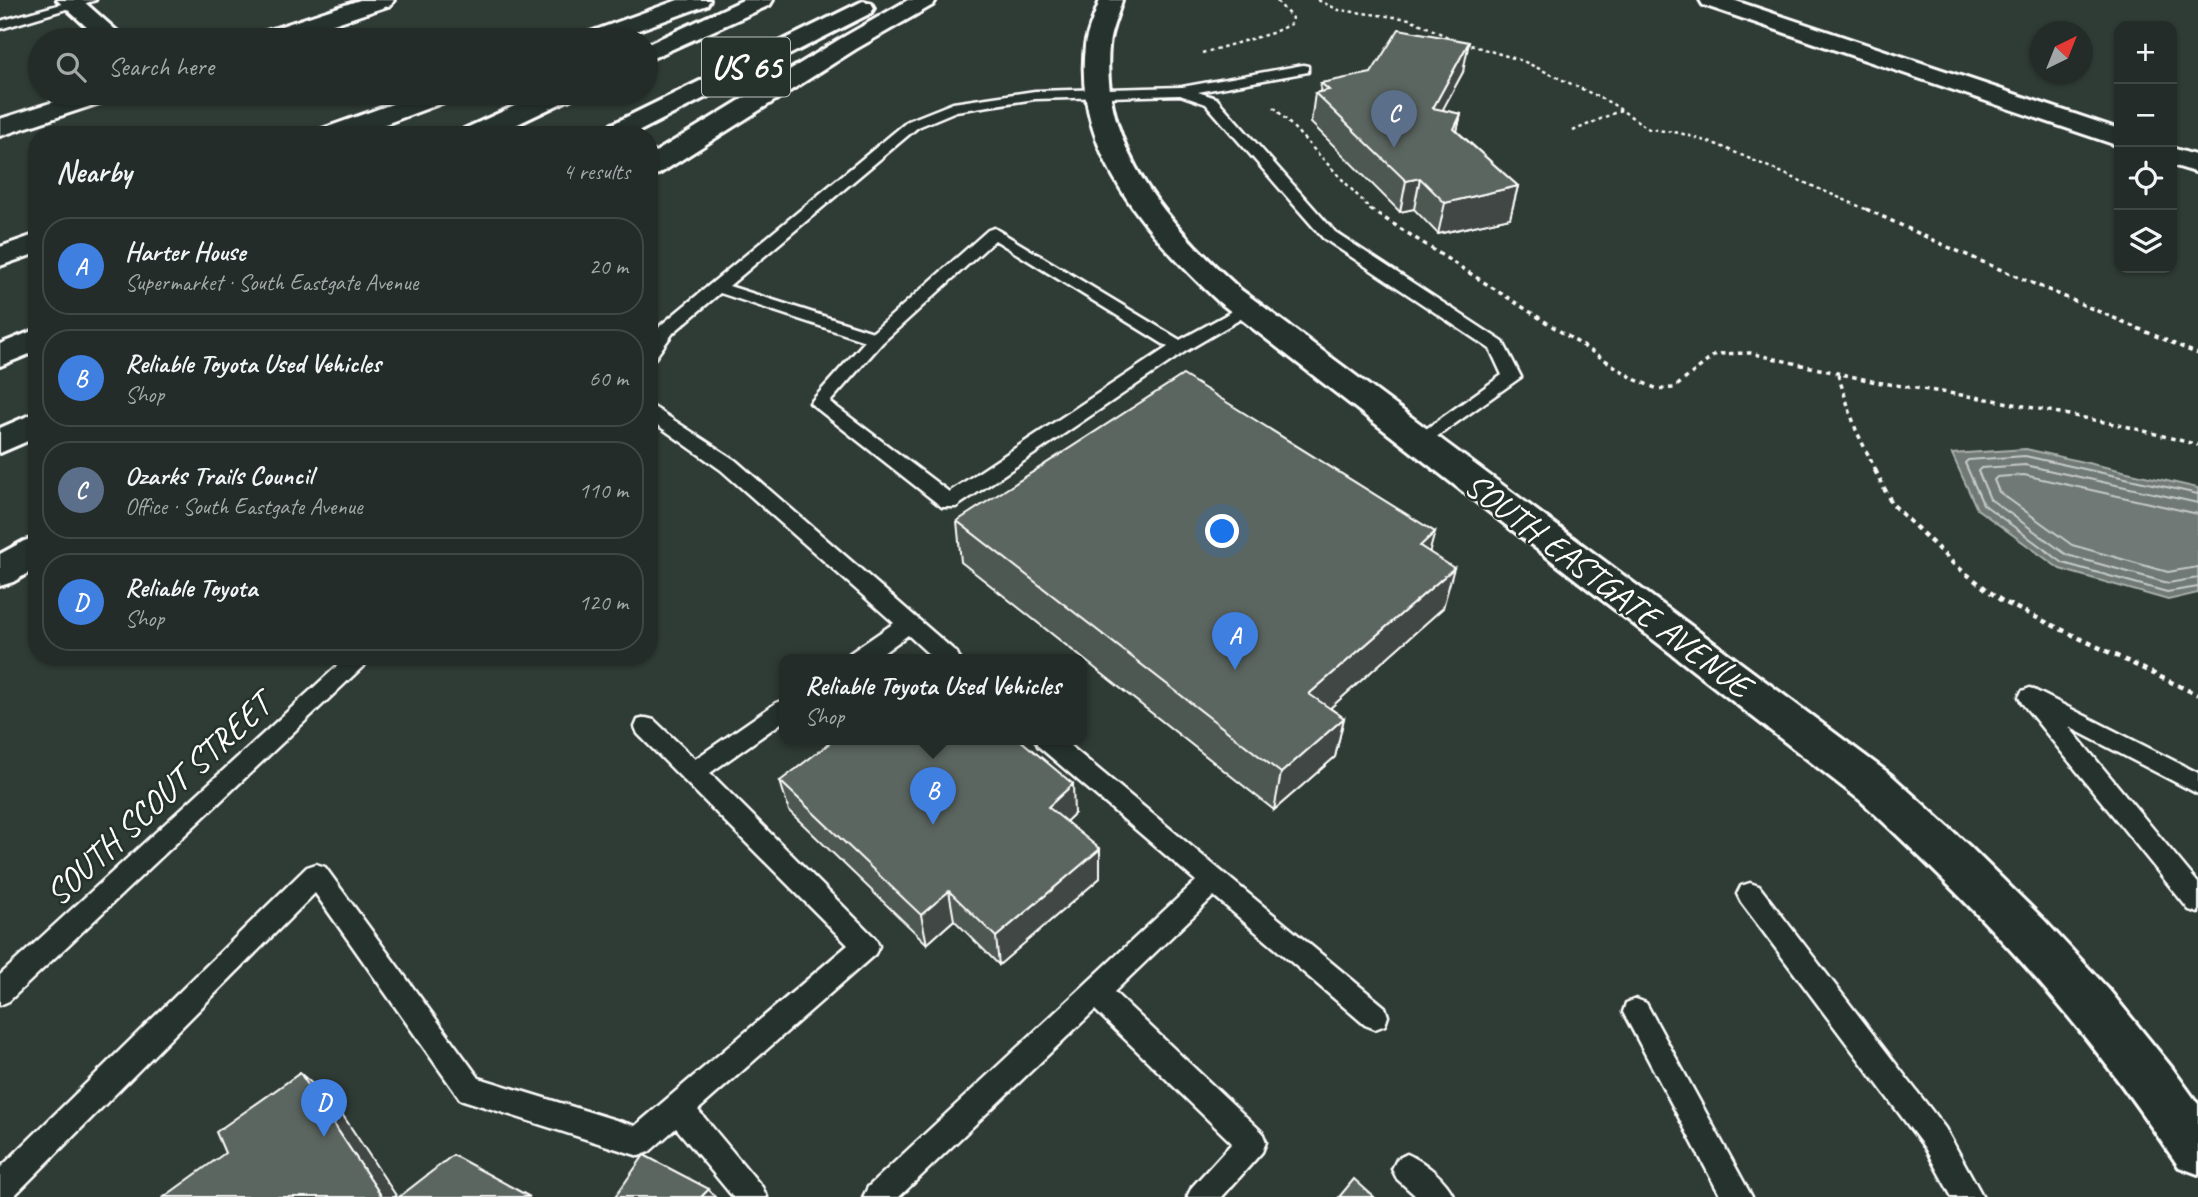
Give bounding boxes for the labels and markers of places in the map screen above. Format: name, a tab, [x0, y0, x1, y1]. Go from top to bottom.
pin: C	[1371, 90, 1417, 148]
pin: A	[1212, 612, 1258, 670]
pin: B	[910, 767, 956, 825]
pin: D	[301, 1079, 347, 1137]

